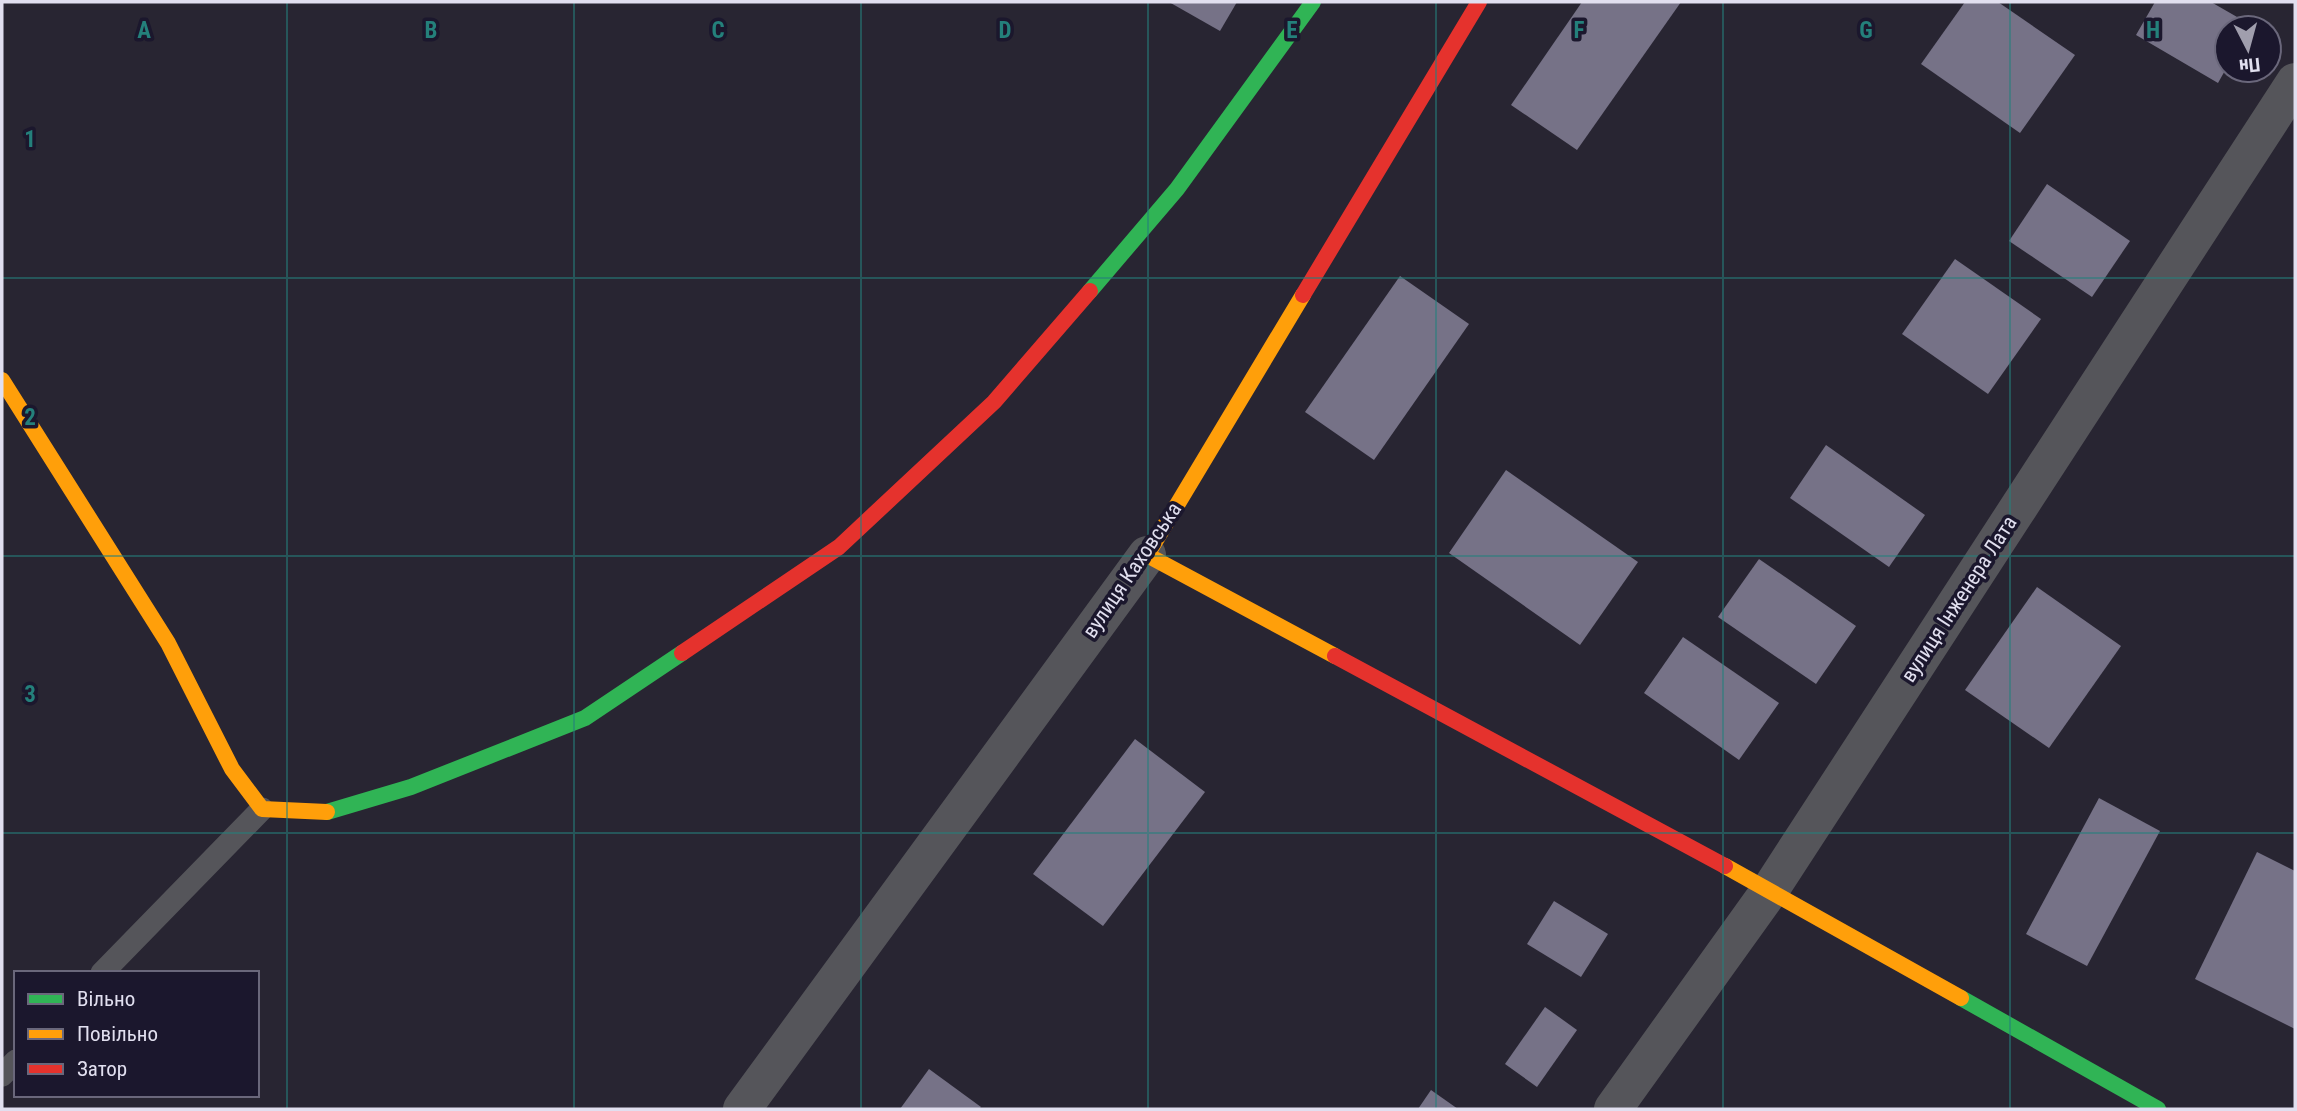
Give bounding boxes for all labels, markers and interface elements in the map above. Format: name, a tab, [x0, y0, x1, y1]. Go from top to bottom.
north arrow	[2213, 14, 2283, 84]
text: A	[137, 17, 151, 44]
text: B	[425, 17, 437, 44]
text: C	[711, 17, 725, 44]
text: D	[999, 17, 1012, 44]
text: E	[1286, 17, 1298, 44]
text: F	[1574, 17, 1585, 44]
text: G	[1859, 17, 1873, 44]
text: H	[2146, 17, 2160, 44]
text: Пн	[2238, 53, 2261, 78]
text: 1	[24, 126, 36, 153]
text: 2	[24, 404, 36, 431]
street label: вулиця Каховська	[1078, 498, 1186, 642]
street label: вулиця Інженера Лата	[1896, 511, 2022, 687]
text: 3	[24, 681, 36, 708]
legend	[14, 971, 259, 1097]
text: Вільно	[77, 987, 135, 1011]
text: Повільно	[77, 1022, 158, 1046]
text: Затор	[77, 1057, 127, 1081]

